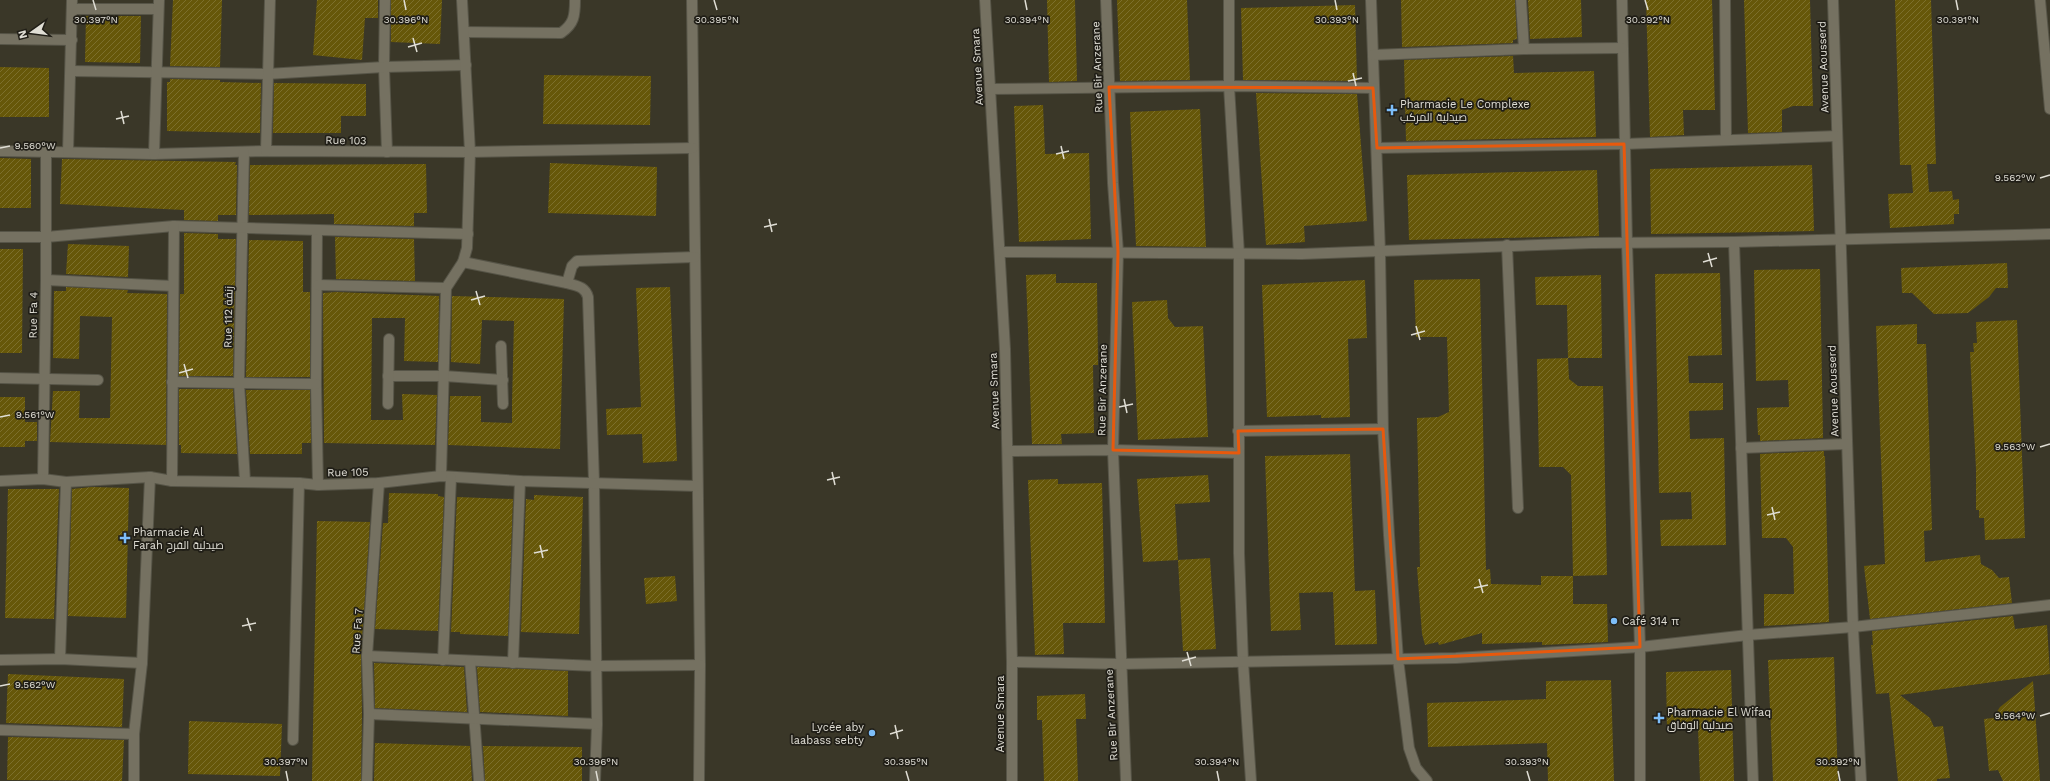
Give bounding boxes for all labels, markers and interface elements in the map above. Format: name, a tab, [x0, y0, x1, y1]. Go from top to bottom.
north arrow	[12, 12, 52, 52]
text: 30.397°N	[74, 14, 118, 25]
text: 30.396°N	[384, 14, 428, 25]
text: 30.395°N	[695, 14, 739, 25]
text: 30.394°N	[1005, 14, 1049, 25]
text: 30.393°N	[1315, 14, 1359, 25]
text: 30.392°N	[1626, 14, 1670, 25]
text: 30.391°N	[1937, 14, 1979, 25]
street label: Rue Bir Anzerane	[1089, 21, 1106, 113]
street label: Avenue Aousserd	[1815, 21, 1832, 113]
street label: Avenue Smara	[969, 28, 986, 106]
text: N	[15, 29, 30, 40]
place label: Pharmacie Le Complexe صيدلية المركب	[1400, 98, 1530, 124]
marker: Pharmacie Le Complexe صيدلية المركب	[1387, 105, 1397, 115]
street label: Rue 103	[325, 134, 367, 147]
text: 9.560°W	[14, 140, 56, 151]
text: 9.562°W	[1995, 172, 2036, 183]
street label: Rue 112 زنقة	[221, 286, 236, 348]
street label: Rue Fa 4	[27, 291, 40, 338]
street label: Rue Bir Anzerane	[1095, 344, 1110, 436]
street label: Avenue Aousserd	[1825, 345, 1842, 437]
street label: Avenue Smara	[987, 352, 1002, 430]
text: 9.561°W	[16, 409, 55, 420]
text: 9.563°W	[1995, 441, 2036, 452]
street label: Rue 105	[327, 466, 369, 479]
place label: Pharmacie Al Farah صيدلية الفرح	[133, 526, 224, 553]
marker: Pharmacie Al Farah صيدلية الفرح	[120, 533, 130, 543]
street label: Rue Fa 7	[349, 608, 366, 654]
place label: Café 314 π	[1622, 615, 1679, 628]
marker: Café 314 π	[1609, 616, 1619, 626]
street label: Rue Bir Anzerane	[1103, 669, 1120, 761]
street label: Avenue Smara	[994, 676, 1007, 752]
text: 9.562°W	[15, 679, 56, 690]
place label: Pharmacie El Wifaq صيدلية الوفاق	[1667, 706, 1771, 732]
text: 9.564°W	[1995, 710, 2036, 721]
marker: Pharmacie El Wifaq صيدلية الوفاق	[1654, 713, 1664, 723]
place label: Lycée aby laabass sebty	[790, 721, 864, 747]
marker: Lycée aby laabass sebty	[867, 728, 877, 738]
text: 30.397°N	[264, 756, 308, 767]
text: 30.396°N	[574, 756, 618, 767]
text: 30.395°N	[884, 756, 928, 767]
text: 30.394°N	[1195, 756, 1239, 767]
text: 30.393°N	[1505, 756, 1549, 767]
text: 30.392°N	[1816, 756, 1860, 767]

